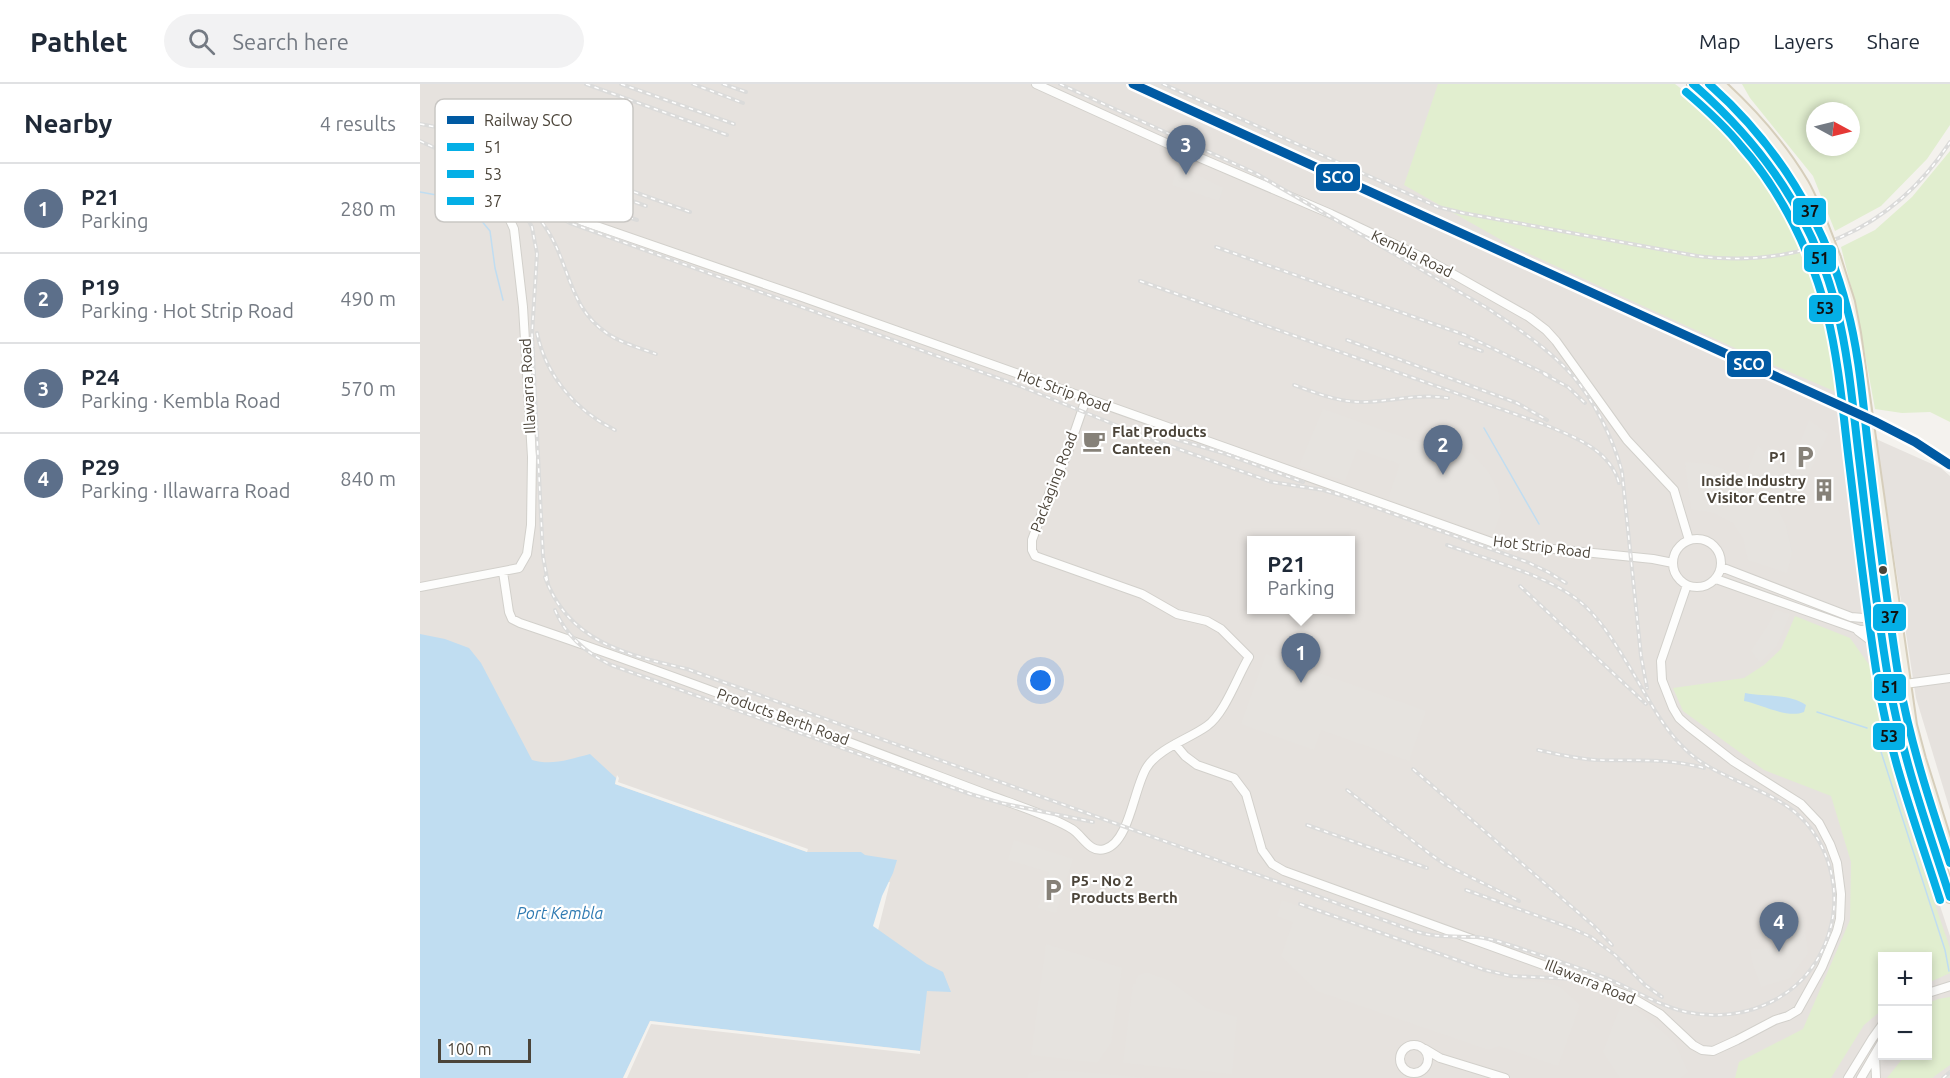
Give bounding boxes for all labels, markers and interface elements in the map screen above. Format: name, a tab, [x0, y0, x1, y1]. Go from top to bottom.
search box	[164, 14, 584, 68]
icon: search	[185, 25, 218, 58]
text: Pathlet	[30, 26, 128, 57]
text: Search here	[233, 29, 349, 54]
text: Map	[1699, 29, 1740, 53]
text: Layers	[1773, 29, 1834, 53]
text: Share	[1867, 29, 1920, 53]
legend	[435, 99, 633, 222]
north arrow	[1806, 102, 1860, 156]
text: Nearby	[24, 109, 112, 138]
text: Railway SCO	[484, 111, 573, 129]
text: 4 results	[320, 112, 396, 135]
pin: 3	[1166, 126, 1206, 175]
text: 51	[484, 138, 502, 156]
line badge: SCO	[1315, 163, 1361, 192]
text: 53	[484, 165, 502, 183]
text: SCO	[1322, 168, 1354, 186]
text: P21	[81, 184, 120, 209]
text: 37	[484, 192, 502, 210]
text: 1	[38, 197, 49, 220]
text: 280 m	[340, 197, 396, 220]
line badge: 37	[1792, 197, 1827, 226]
text: 37	[1801, 202, 1819, 220]
text: Parking	[81, 209, 149, 232]
street label: Kembla Road	[1369, 226, 1456, 281]
line badge: 51	[1803, 244, 1837, 273]
text: 51	[1811, 249, 1829, 267]
text: P19	[81, 274, 120, 299]
text: 2	[38, 287, 49, 310]
text: 490 m	[340, 287, 396, 310]
line badge: 53	[1808, 294, 1843, 323]
text: Parking · Hot Strip Road	[81, 299, 294, 322]
text: 53	[1816, 299, 1834, 317]
street label: Illawarra Road	[517, 338, 538, 434]
line badge: SCO	[1726, 350, 1772, 378]
text: SCO	[1733, 355, 1765, 373]
text: P24	[81, 364, 120, 389]
street label: Hot Strip Road	[1015, 366, 1113, 415]
text: 3	[38, 377, 49, 400]
text: 570 m	[340, 377, 396, 400]
text: Parking · Kembla Road	[81, 389, 281, 412]
place label: Flat Products Canteen	[1112, 423, 1207, 457]
pin: 2	[1424, 426, 1462, 475]
cafe icon: Flat Products Canteen	[1081, 428, 1107, 454]
street label: Packaging Road	[1027, 429, 1081, 534]
parking icon: P1	[1792, 444, 1818, 470]
place label: P1	[1769, 448, 1787, 465]
text: P29	[81, 454, 120, 479]
text: 4	[38, 467, 49, 490]
text: 840 m	[340, 467, 396, 490]
place label: Inside Industry Visitor Centre	[1701, 472, 1806, 506]
building icon: Inside Industry Visitor Centre	[1811, 477, 1837, 503]
text: Parking · Illawarra Road	[81, 479, 290, 502]
street label: Hot Strip Road	[1492, 532, 1592, 561]
popup	[1247, 536, 1355, 614]
text: P21	[1267, 551, 1306, 576]
unlabelled marker	[1877, 564, 1889, 576]
text: Parking	[1267, 576, 1335, 599]
line badge: 37	[1872, 603, 1907, 632]
text: 37	[1881, 608, 1899, 626]
pin: 1	[1282, 634, 1320, 683]
your location	[1026, 666, 1055, 695]
line badge: 51	[1873, 673, 1907, 702]
text: 51	[1881, 678, 1899, 696]
street label: Products Berth Road	[715, 685, 852, 748]
line badge: 53	[1872, 722, 1906, 751]
text: 53	[1880, 727, 1898, 745]
place label: P5 - No 2 Products Berth	[1071, 872, 1178, 906]
parking icon: P5 - No 2 Products Berth	[1040, 877, 1066, 903]
pin: 4	[1760, 902, 1798, 952]
water label: Port Kembla	[517, 904, 604, 922]
map controls	[1878, 952, 1932, 1060]
button: +	[1878, 952, 1932, 1006]
street label: Illawarra Road	[1543, 956, 1638, 1007]
button: −	[1878, 1006, 1932, 1060]
scale bar	[438, 1036, 531, 1064]
text: 100 m	[447, 1040, 492, 1058]

